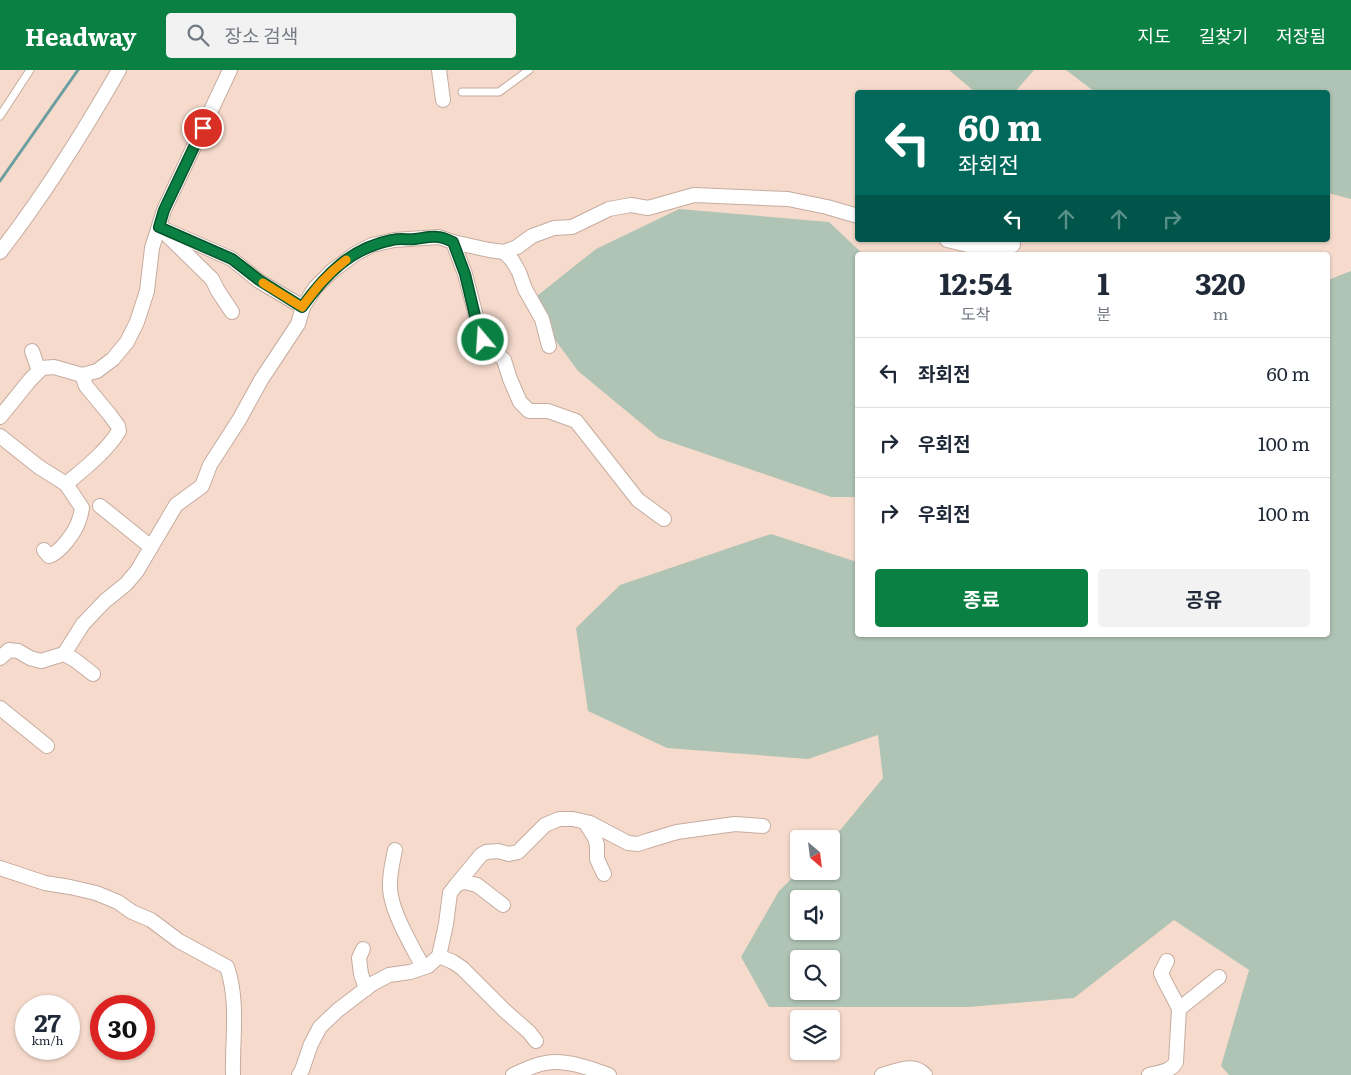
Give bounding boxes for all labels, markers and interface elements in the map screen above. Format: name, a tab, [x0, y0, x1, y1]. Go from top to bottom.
search box	[166, 13, 516, 58]
text: Headway	[25, 18, 136, 53]
icon: search	[184, 21, 212, 49]
text: 장소 검색	[224, 21, 298, 49]
text: 지도	[1138, 22, 1171, 49]
text: 길찾기	[1199, 22, 1248, 49]
text: 저장됨	[1276, 22, 1326, 49]
text: 60 m	[958, 100, 1042, 152]
pin	[182, 107, 224, 149]
icon: left	[875, 110, 940, 175]
icon: arrive	[189, 114, 217, 142]
text: 좌회전	[958, 147, 1019, 180]
icon: left	[999, 205, 1027, 233]
icon: ahead	[1052, 205, 1080, 233]
icon: ahead	[1105, 205, 1133, 233]
icon: right	[1158, 205, 1186, 233]
text: 12:54	[939, 260, 1012, 304]
text: 1	[1097, 260, 1110, 304]
text: 320	[1195, 260, 1246, 304]
text: 도착	[961, 301, 990, 325]
text: 분	[1096, 301, 1111, 325]
text: m	[1213, 301, 1228, 325]
position arrow	[456, 313, 508, 365]
icon: left	[875, 359, 903, 387]
text: 좌회전	[918, 359, 970, 387]
text: 60 m	[1267, 359, 1310, 387]
icon: right	[875, 429, 903, 457]
text: 우회전	[918, 429, 970, 457]
text: 100 m	[1258, 429, 1310, 457]
icon: right	[875, 499, 903, 527]
text: 우회전	[918, 499, 970, 527]
text: 100 m	[1258, 499, 1310, 527]
button: 종료	[875, 569, 1088, 627]
button: 공유	[1098, 569, 1310, 627]
north arrow	[790, 830, 840, 880]
map controls	[790, 830, 840, 1060]
button: sound	[790, 890, 840, 940]
button: search	[790, 950, 840, 1000]
speed limit sign: 30	[90, 995, 155, 1060]
text: 27	[34, 1003, 61, 1040]
button: layers	[790, 1010, 840, 1060]
text: km/h	[32, 1031, 63, 1049]

